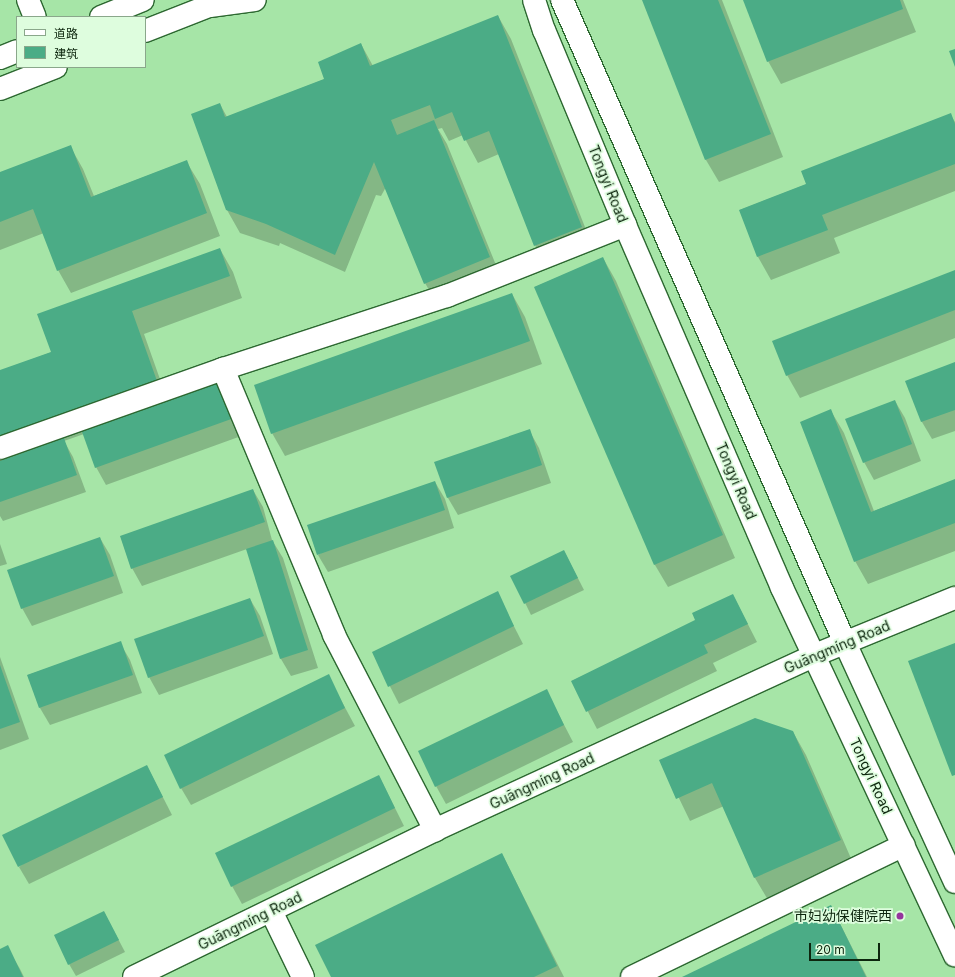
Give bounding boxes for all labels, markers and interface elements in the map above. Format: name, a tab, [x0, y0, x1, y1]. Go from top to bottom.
legend	[16, 16, 146, 68]
text: 道路	[54, 26, 78, 41]
text: 建筑	[54, 46, 78, 61]
street label: Tongyi Road	[585, 143, 631, 225]
street label: Tongyi Road	[712, 440, 760, 522]
street label: Guāngmíng Road	[781, 617, 893, 677]
street label: Tongyi Road	[846, 735, 896, 817]
street label: Guāngmíng Road	[487, 749, 597, 813]
street label: Guāngmíng Road	[195, 889, 305, 953]
place label: 市妇幼保健院西	[794, 908, 892, 924]
marker: 市妇幼保健院西	[895, 911, 905, 921]
scale bar	[811, 935, 882, 961]
text: 20 m	[816, 942, 845, 957]

